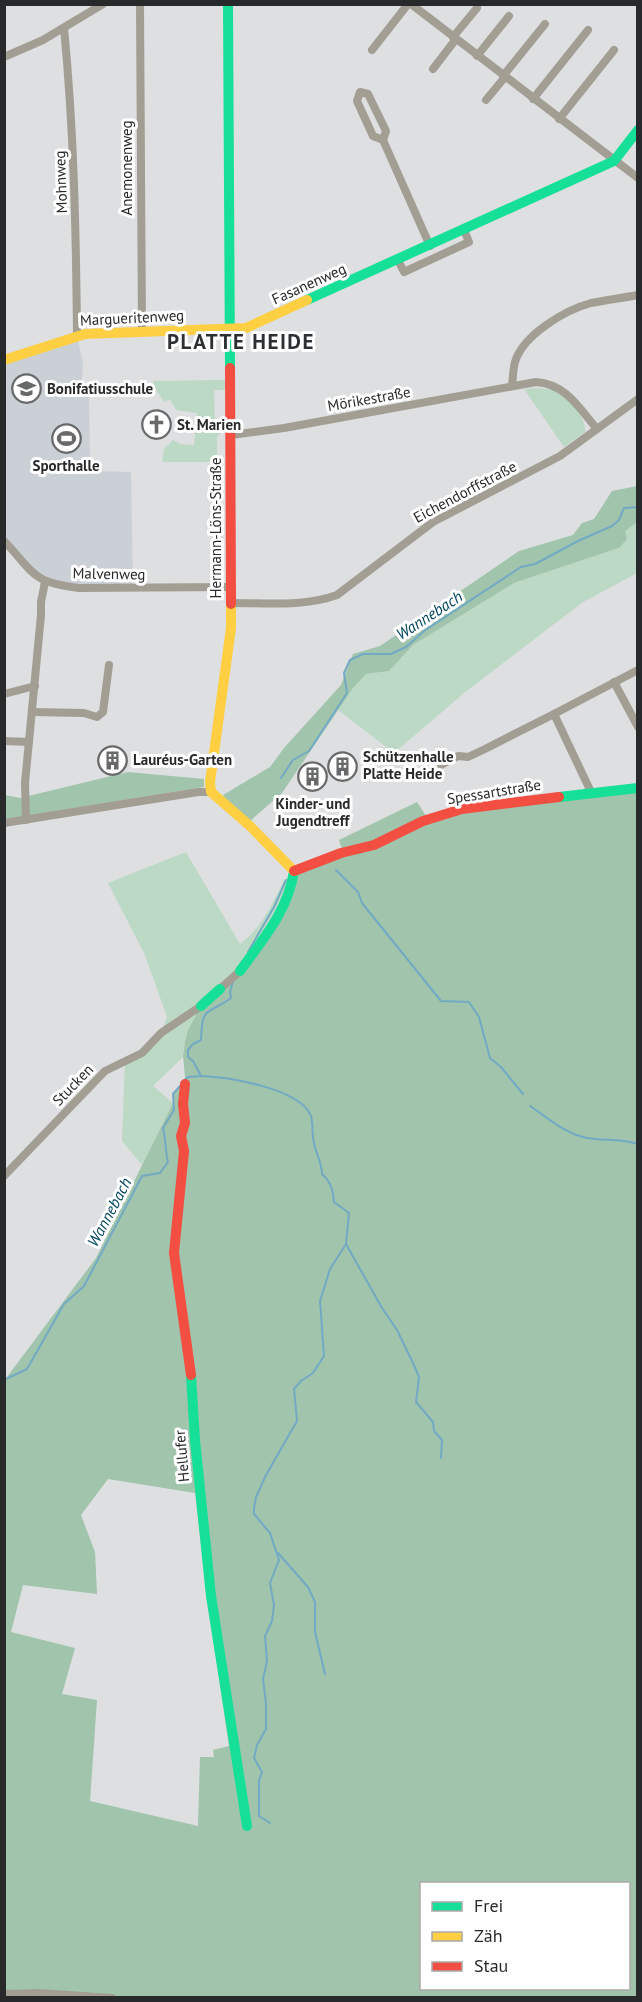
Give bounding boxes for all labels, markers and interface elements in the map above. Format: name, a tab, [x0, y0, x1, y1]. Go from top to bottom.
street label: Anemonenweg	[117, 120, 136, 216]
street label: Mohnweg	[50, 150, 71, 214]
street label: Fasanenweg	[269, 259, 349, 308]
street label: Margueritenweg	[79, 305, 185, 330]
district label: PLATTE HEIDE	[167, 328, 315, 355]
school or university icon: Bonifatiusschule	[10, 373, 42, 405]
place label: Bonifatiusschule	[47, 379, 154, 398]
street label: Mörikestraße	[326, 382, 412, 415]
church icon: St. Marien	[140, 409, 172, 441]
place label: St. Marien	[177, 415, 241, 434]
sports icon: Sporthalle	[50, 423, 82, 455]
place label: Sporthalle	[32, 456, 100, 475]
street label: Eichendorffstraße	[410, 456, 520, 527]
street label: Hermann-Löns-Straße	[206, 457, 225, 599]
street label: Malvenweg	[72, 563, 146, 584]
water label: Wannebach	[392, 586, 466, 644]
building icon: Lauréus-Garten	[96, 744, 128, 776]
place label: Schützenhalle Platte Heide	[363, 747, 454, 783]
place label: Lauréus-Garten	[133, 750, 232, 769]
building icon: Schützenhalle Platte Heide	[326, 750, 358, 782]
building icon: Kinder- und Jugendtreff	[297, 761, 329, 793]
street label: Spessartstraße	[446, 775, 542, 808]
place label: Kinder- und Jugendtreff	[276, 794, 351, 830]
street label: Stucken	[48, 1060, 97, 1109]
water label: Wannebach	[82, 1174, 136, 1250]
street label: Hellufer	[170, 1429, 193, 1483]
legend	[420, 1882, 630, 1990]
text: Frei	[474, 1894, 503, 1917]
text: Zäh	[474, 1924, 503, 1947]
text: Stau	[474, 1954, 508, 1977]

